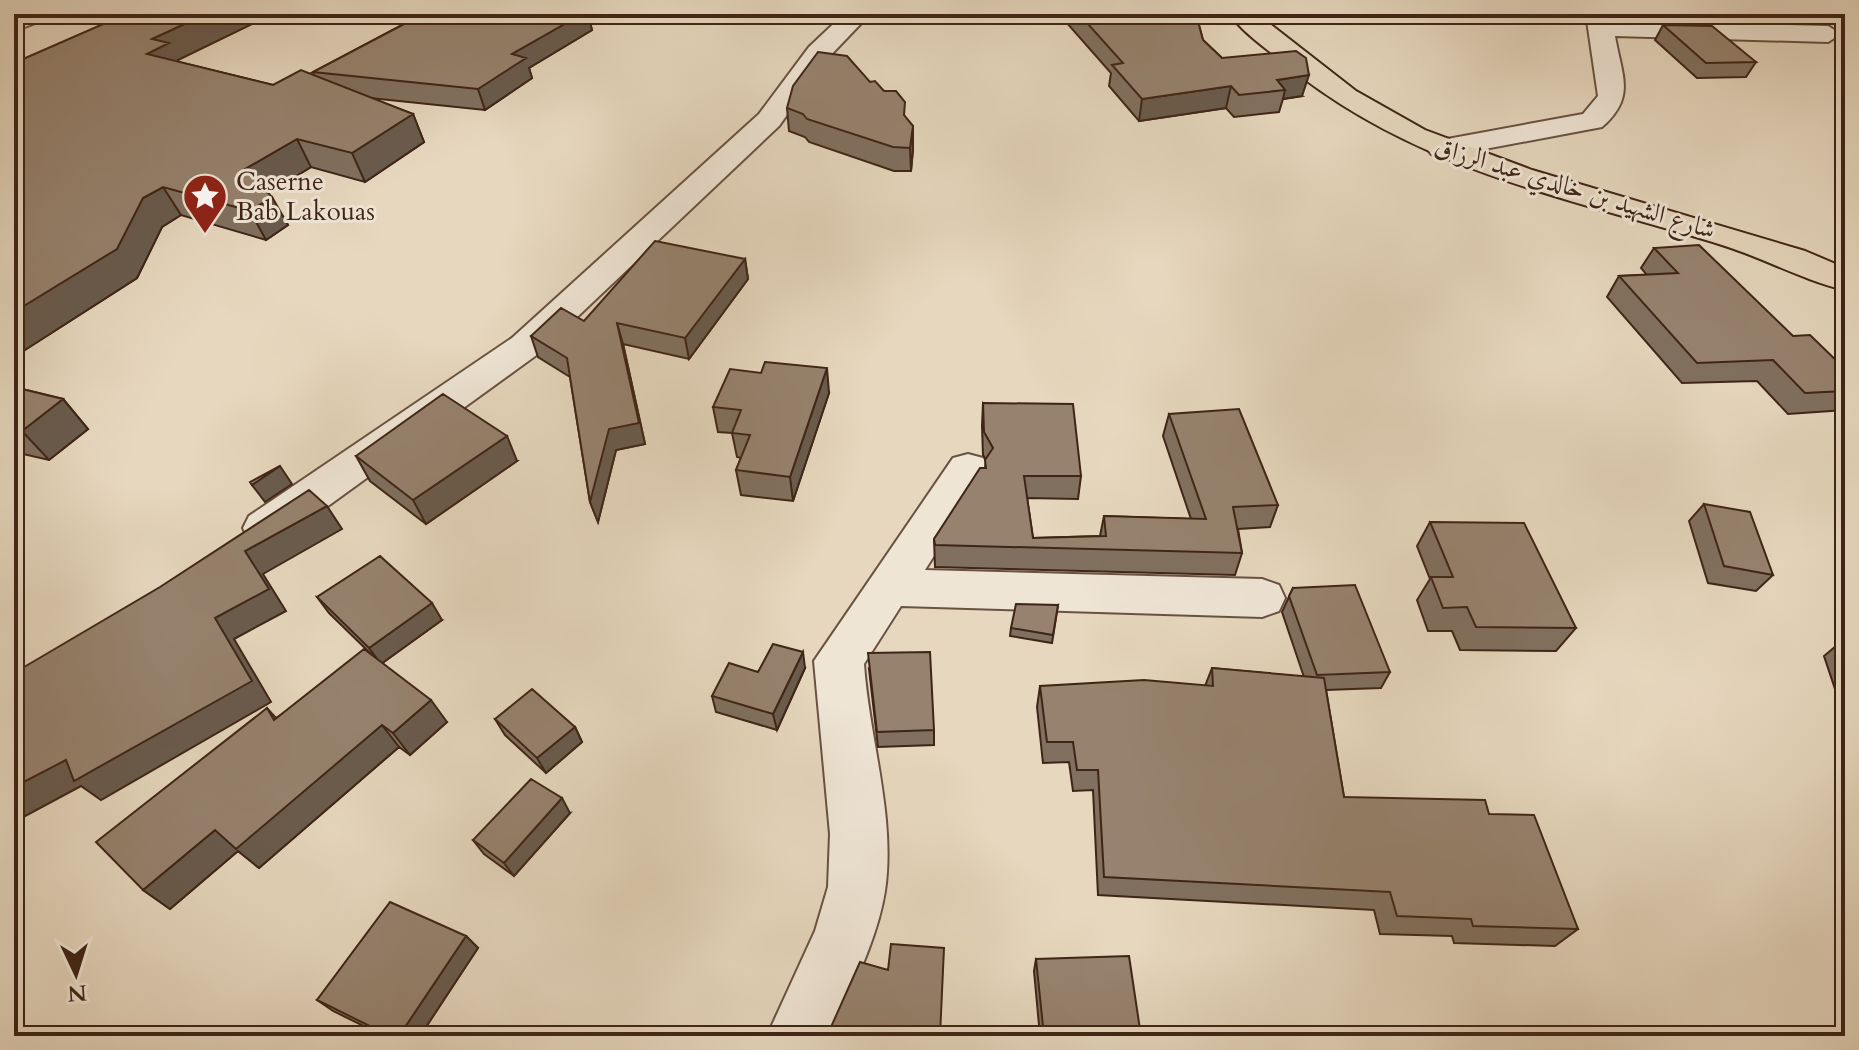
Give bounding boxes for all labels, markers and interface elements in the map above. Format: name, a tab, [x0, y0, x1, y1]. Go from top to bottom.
street label: شارع الشهيد بن خالدي عبد الرزاق	[1429, 129, 1720, 251]
place label: Caserne Bab Lakouas	[236, 164, 375, 229]
place icon: Caserne Bab Lakouas	[181, 172, 229, 235]
north arrow	[36, 934, 116, 1014]
text: N	[67, 977, 88, 1009]

